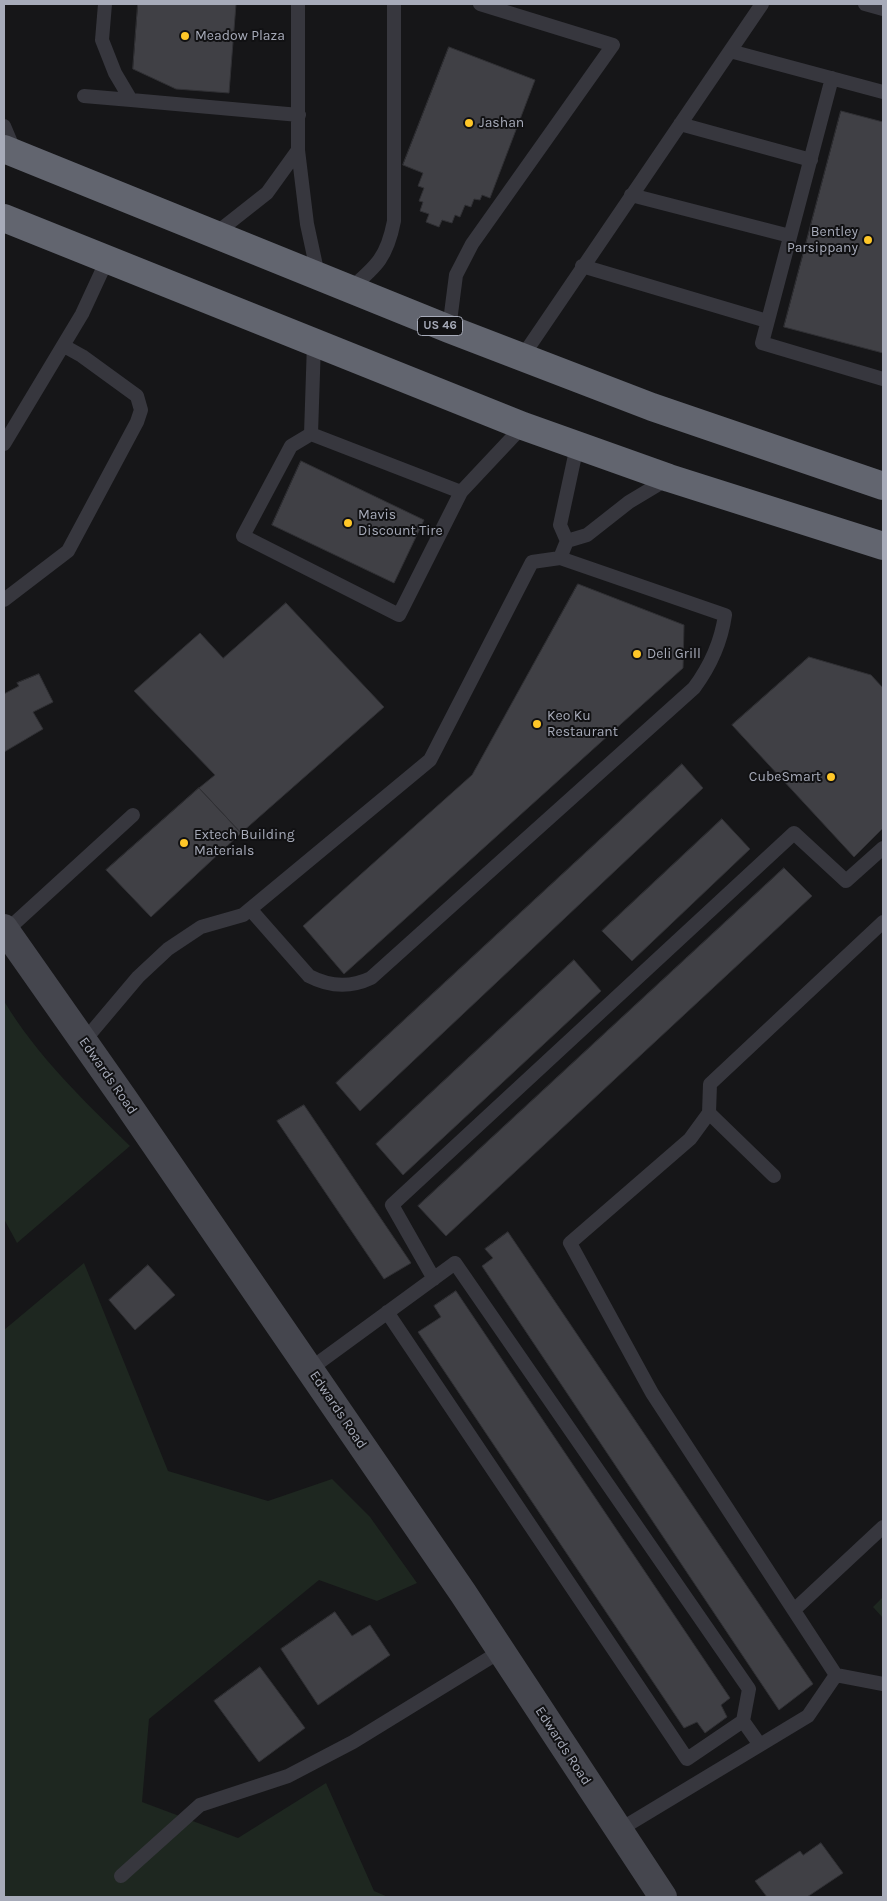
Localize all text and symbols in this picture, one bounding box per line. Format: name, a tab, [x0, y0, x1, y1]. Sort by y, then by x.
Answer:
place label: Meadow Plaza	[195, 28, 285, 44]
marker: Meadow Plaza	[179, 30, 191, 42]
place label: Jashan	[479, 115, 524, 131]
marker: Jashan	[463, 117, 475, 129]
place label: Bentley Parsippany	[787, 224, 858, 256]
marker: Bentley Parsippany	[862, 234, 874, 246]
road number: US 46	[418, 316, 462, 336]
place label: Mavis Discount Tire	[358, 507, 443, 540]
marker: Mavis Discount Tire	[342, 517, 354, 529]
place label: Deli Grill	[647, 646, 701, 662]
marker: Deli Grill	[631, 648, 643, 660]
place label: Keo Ku Restaurant	[547, 708, 618, 740]
marker: Keo Ku Restaurant	[531, 718, 543, 730]
place label: CubeSmart	[749, 769, 821, 785]
marker: CubeSmart	[825, 771, 837, 783]
place label: Extech Building Materials	[194, 827, 295, 860]
marker: Extech Building Materials	[178, 837, 190, 849]
street label: Edwards Road	[75, 1034, 141, 1118]
street label: Edwards Road	[306, 1368, 370, 1452]
street label: Edwards Road	[531, 1704, 595, 1788]

